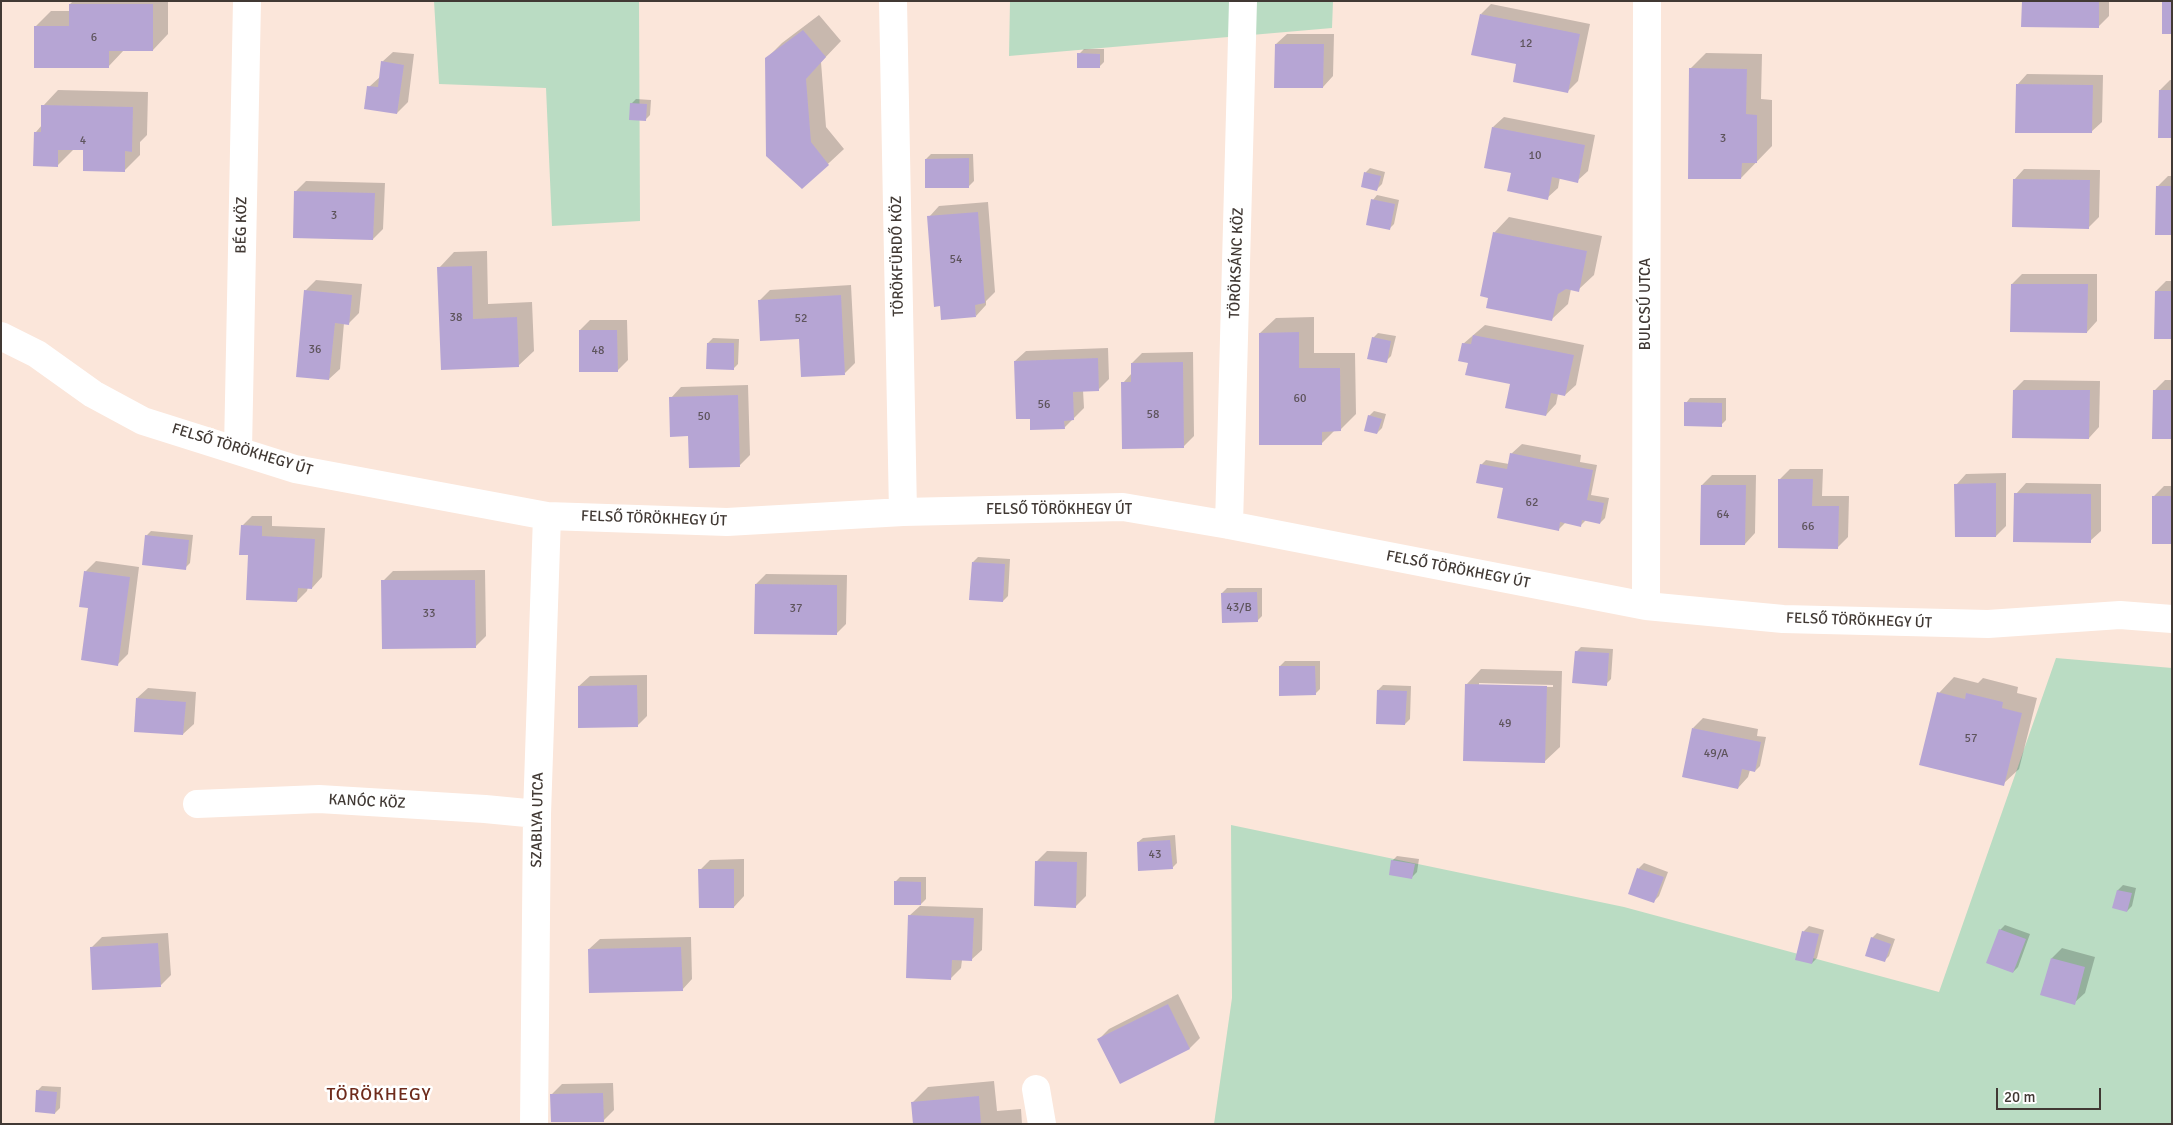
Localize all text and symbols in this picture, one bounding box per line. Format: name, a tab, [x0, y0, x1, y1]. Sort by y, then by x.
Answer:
house number: 6	[91, 31, 97, 45]
house number: 12	[1520, 37, 1532, 51]
house number: 3	[1720, 132, 1726, 146]
house number: 4	[80, 134, 86, 148]
house number: 10	[1529, 149, 1541, 163]
street label: TÖRÖKFÜRDŐ KÖZ	[888, 195, 908, 317]
street label: BÉG KÖZ	[233, 196, 251, 254]
street label: TÖRÖKSÁNC KÖZ	[1226, 207, 1248, 319]
house number: 3	[331, 209, 337, 223]
house number: 54	[950, 253, 962, 267]
street label: BULCSÚ UTCA	[1637, 258, 1655, 350]
house number: 38	[450, 311, 462, 325]
house number: 52	[795, 312, 807, 326]
house number: 36	[309, 343, 321, 357]
house number: 48	[592, 344, 604, 358]
house number: 60	[1294, 392, 1306, 406]
house number: 56	[1038, 398, 1050, 412]
house number: 58	[1147, 408, 1159, 422]
house number: 50	[698, 410, 710, 424]
street label: FELSŐ TÖRÖKHEGY ÚT	[169, 420, 315, 480]
house number: 62	[1526, 496, 1538, 510]
street label: FELSŐ TÖRÖKHEGY ÚT	[986, 501, 1132, 519]
street label: FELSŐ TÖRÖKHEGY ÚT	[581, 507, 727, 531]
house number: 64	[1717, 508, 1729, 522]
house number: 66	[1802, 520, 1814, 534]
street label: FELSŐ TÖRÖKHEGY ÚT	[1385, 547, 1531, 593]
house number: 43/B	[1226, 601, 1252, 615]
house number: 37	[790, 602, 802, 616]
house number: 33	[423, 607, 435, 621]
street label: FELSŐ TÖRÖKHEGY ÚT	[1786, 609, 1932, 633]
house number: 49	[1499, 717, 1511, 731]
house number: 57	[1965, 732, 1977, 746]
house number: 49/A	[1704, 747, 1728, 761]
street label: SZABLYA UTCA	[528, 772, 548, 868]
street label: KANÓC KÖZ	[328, 791, 406, 813]
house number: 43	[1149, 848, 1161, 862]
scale bar	[1998, 1078, 2103, 1110]
district label: TÖRÖKHEGY	[325, 1084, 433, 1106]
text: 20 m	[2004, 1088, 2035, 1106]

